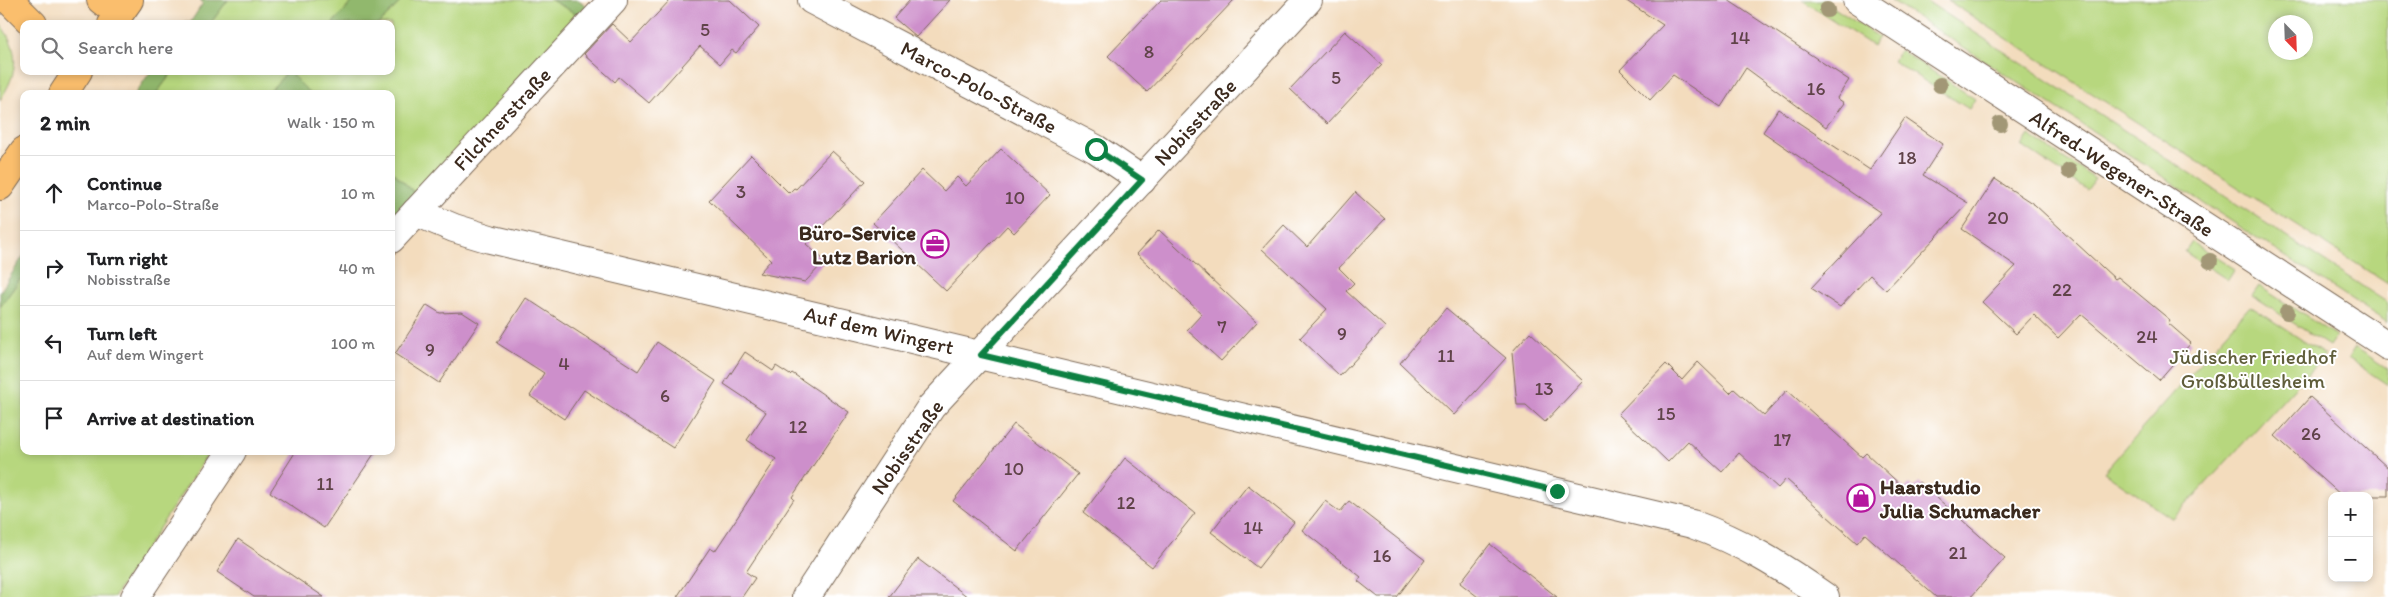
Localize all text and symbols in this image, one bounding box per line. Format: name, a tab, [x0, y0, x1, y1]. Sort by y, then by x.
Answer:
north arrow	[2268, 15, 2313, 60]
house number: 5	[700, 18, 710, 41]
search box	[20, 20, 395, 75]
house number: 14	[1730, 26, 1750, 49]
icon: search	[38, 34, 66, 62]
street label: Marco-Polo-Straße	[897, 35, 1061, 139]
text: Search here	[78, 36, 173, 59]
house number: 8	[1144, 40, 1154, 63]
street label: Filchnerstraße	[448, 62, 556, 176]
house number: 5	[1331, 66, 1341, 89]
street label: Nobisstraße	[1148, 73, 1242, 171]
house number: 16	[1807, 77, 1825, 100]
street label: Alfred-Wegener-Straße	[2025, 104, 2219, 242]
text: 2 min	[40, 110, 90, 135]
text: Walk · 150 m	[287, 113, 375, 132]
route start	[1085, 138, 1108, 161]
house number: 18	[1897, 146, 1917, 169]
text: Continue	[87, 172, 162, 195]
icon: ahead	[40, 179, 68, 207]
house number: 3	[736, 180, 746, 203]
text: 10 m	[341, 184, 375, 203]
house number: 10	[1005, 186, 1025, 209]
text: Marco-Polo-Straße	[87, 195, 219, 214]
house number: 20	[1987, 206, 2009, 229]
place label: Büro-Service Lutz Barion	[799, 220, 916, 269]
office icon: Büro-Service Lutz Barion	[920, 229, 950, 259]
text: Turn right	[87, 247, 168, 270]
icon: right	[40, 254, 68, 282]
text: 40 m	[338, 259, 375, 278]
text: Nobisstraße	[87, 270, 171, 289]
house number: 22	[2052, 278, 2072, 301]
street label: Auf dem Wingert	[802, 301, 957, 359]
house number: 7	[1217, 315, 1227, 338]
text: Turn left	[87, 322, 157, 345]
house number: 9	[1337, 322, 1347, 345]
house number: 24	[2136, 325, 2158, 348]
icon: left	[40, 329, 68, 357]
text: 100 m	[331, 334, 375, 353]
house number: 9	[425, 338, 435, 361]
house number: 11	[1437, 344, 1455, 367]
park label: Jüdischer Friedhof Großbüllesheim	[2169, 344, 2337, 393]
text: Auf dem Wingert	[87, 345, 204, 364]
house number: 4	[558, 352, 570, 375]
house number: 13	[1534, 377, 1554, 400]
house number: 6	[660, 384, 670, 407]
street label: Nobisstraße	[865, 395, 949, 499]
house number: 15	[1657, 402, 1675, 425]
icon: arrive	[40, 404, 68, 432]
text: Arrive at destination	[87, 407, 254, 430]
house number: 12	[789, 415, 807, 438]
house number: 26	[2301, 422, 2321, 445]
house number: 17	[1773, 428, 1791, 451]
house number: 10	[1004, 457, 1024, 480]
house number: 11	[316, 472, 334, 495]
place label: Haarstudio Julia Schumacher	[1879, 474, 2041, 523]
route end	[1546, 480, 1569, 503]
shop icon: Haarstudio Julia Schumacher	[1846, 483, 1876, 513]
house number: 12	[1117, 491, 1135, 514]
map controls	[2328, 492, 2373, 582]
button: +	[2328, 492, 2373, 537]
house number: 14	[1243, 516, 1263, 539]
button: −	[2328, 537, 2373, 582]
house number: 21	[1949, 541, 1968, 564]
house number: 16	[1373, 544, 1391, 567]

